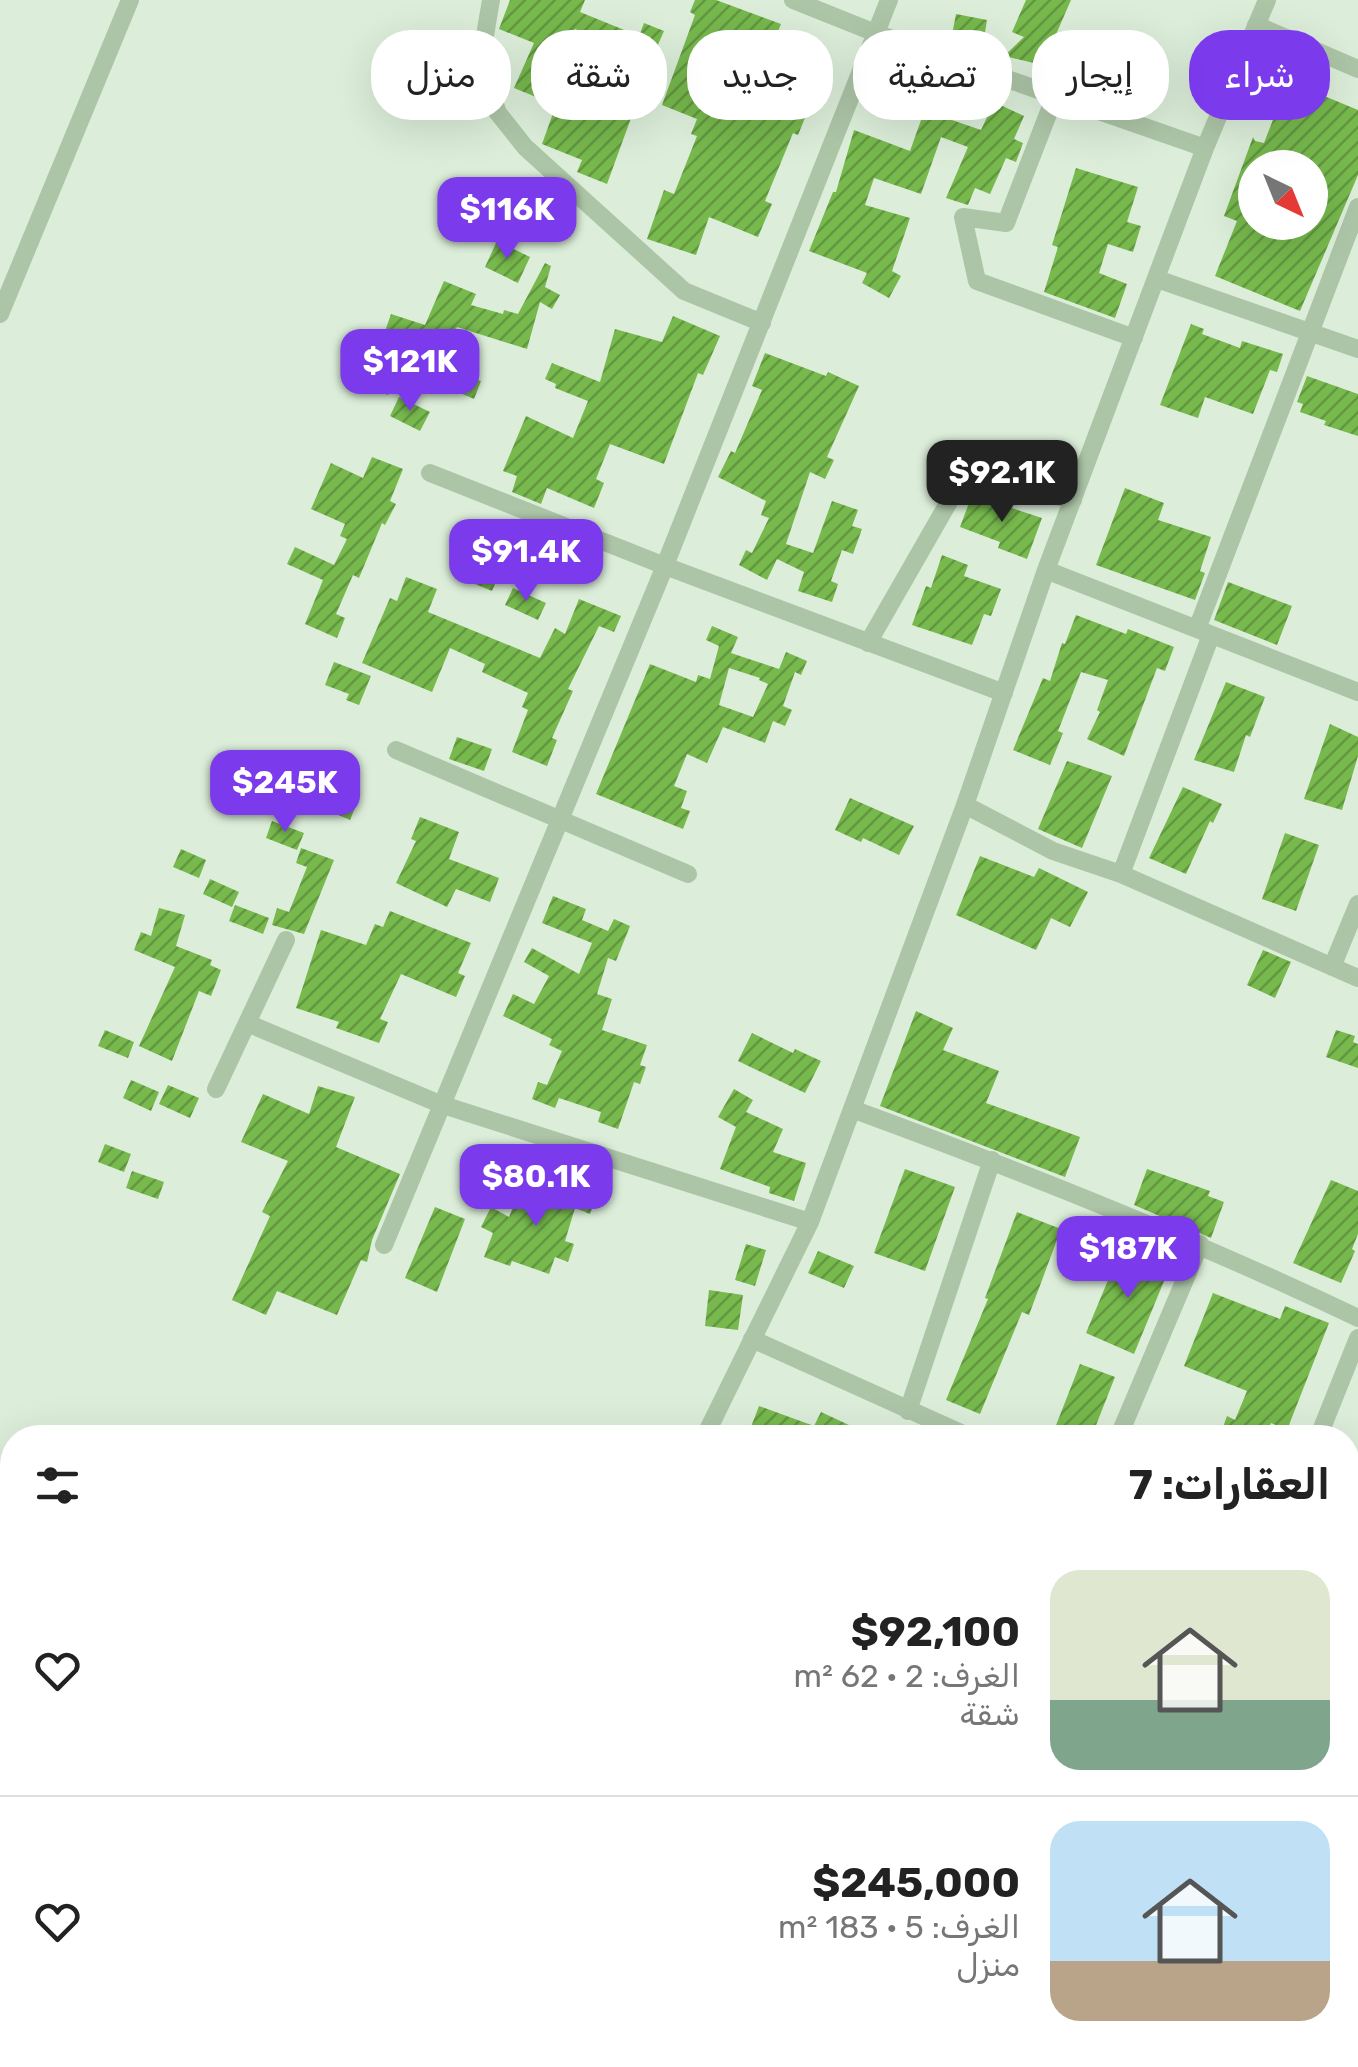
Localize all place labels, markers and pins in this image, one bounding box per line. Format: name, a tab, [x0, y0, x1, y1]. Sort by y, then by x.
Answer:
pin: $116K	[437, 177, 577, 262]
pin: $121K	[340, 329, 480, 414]
pin: $92.1K	[921, 440, 1083, 525]
pin: $91.4K	[445, 519, 607, 604]
pin: $245K	[215, 750, 355, 835]
pin: $80.1K	[455, 1144, 617, 1229]
pin: $187K	[1058, 1216, 1198, 1301]

